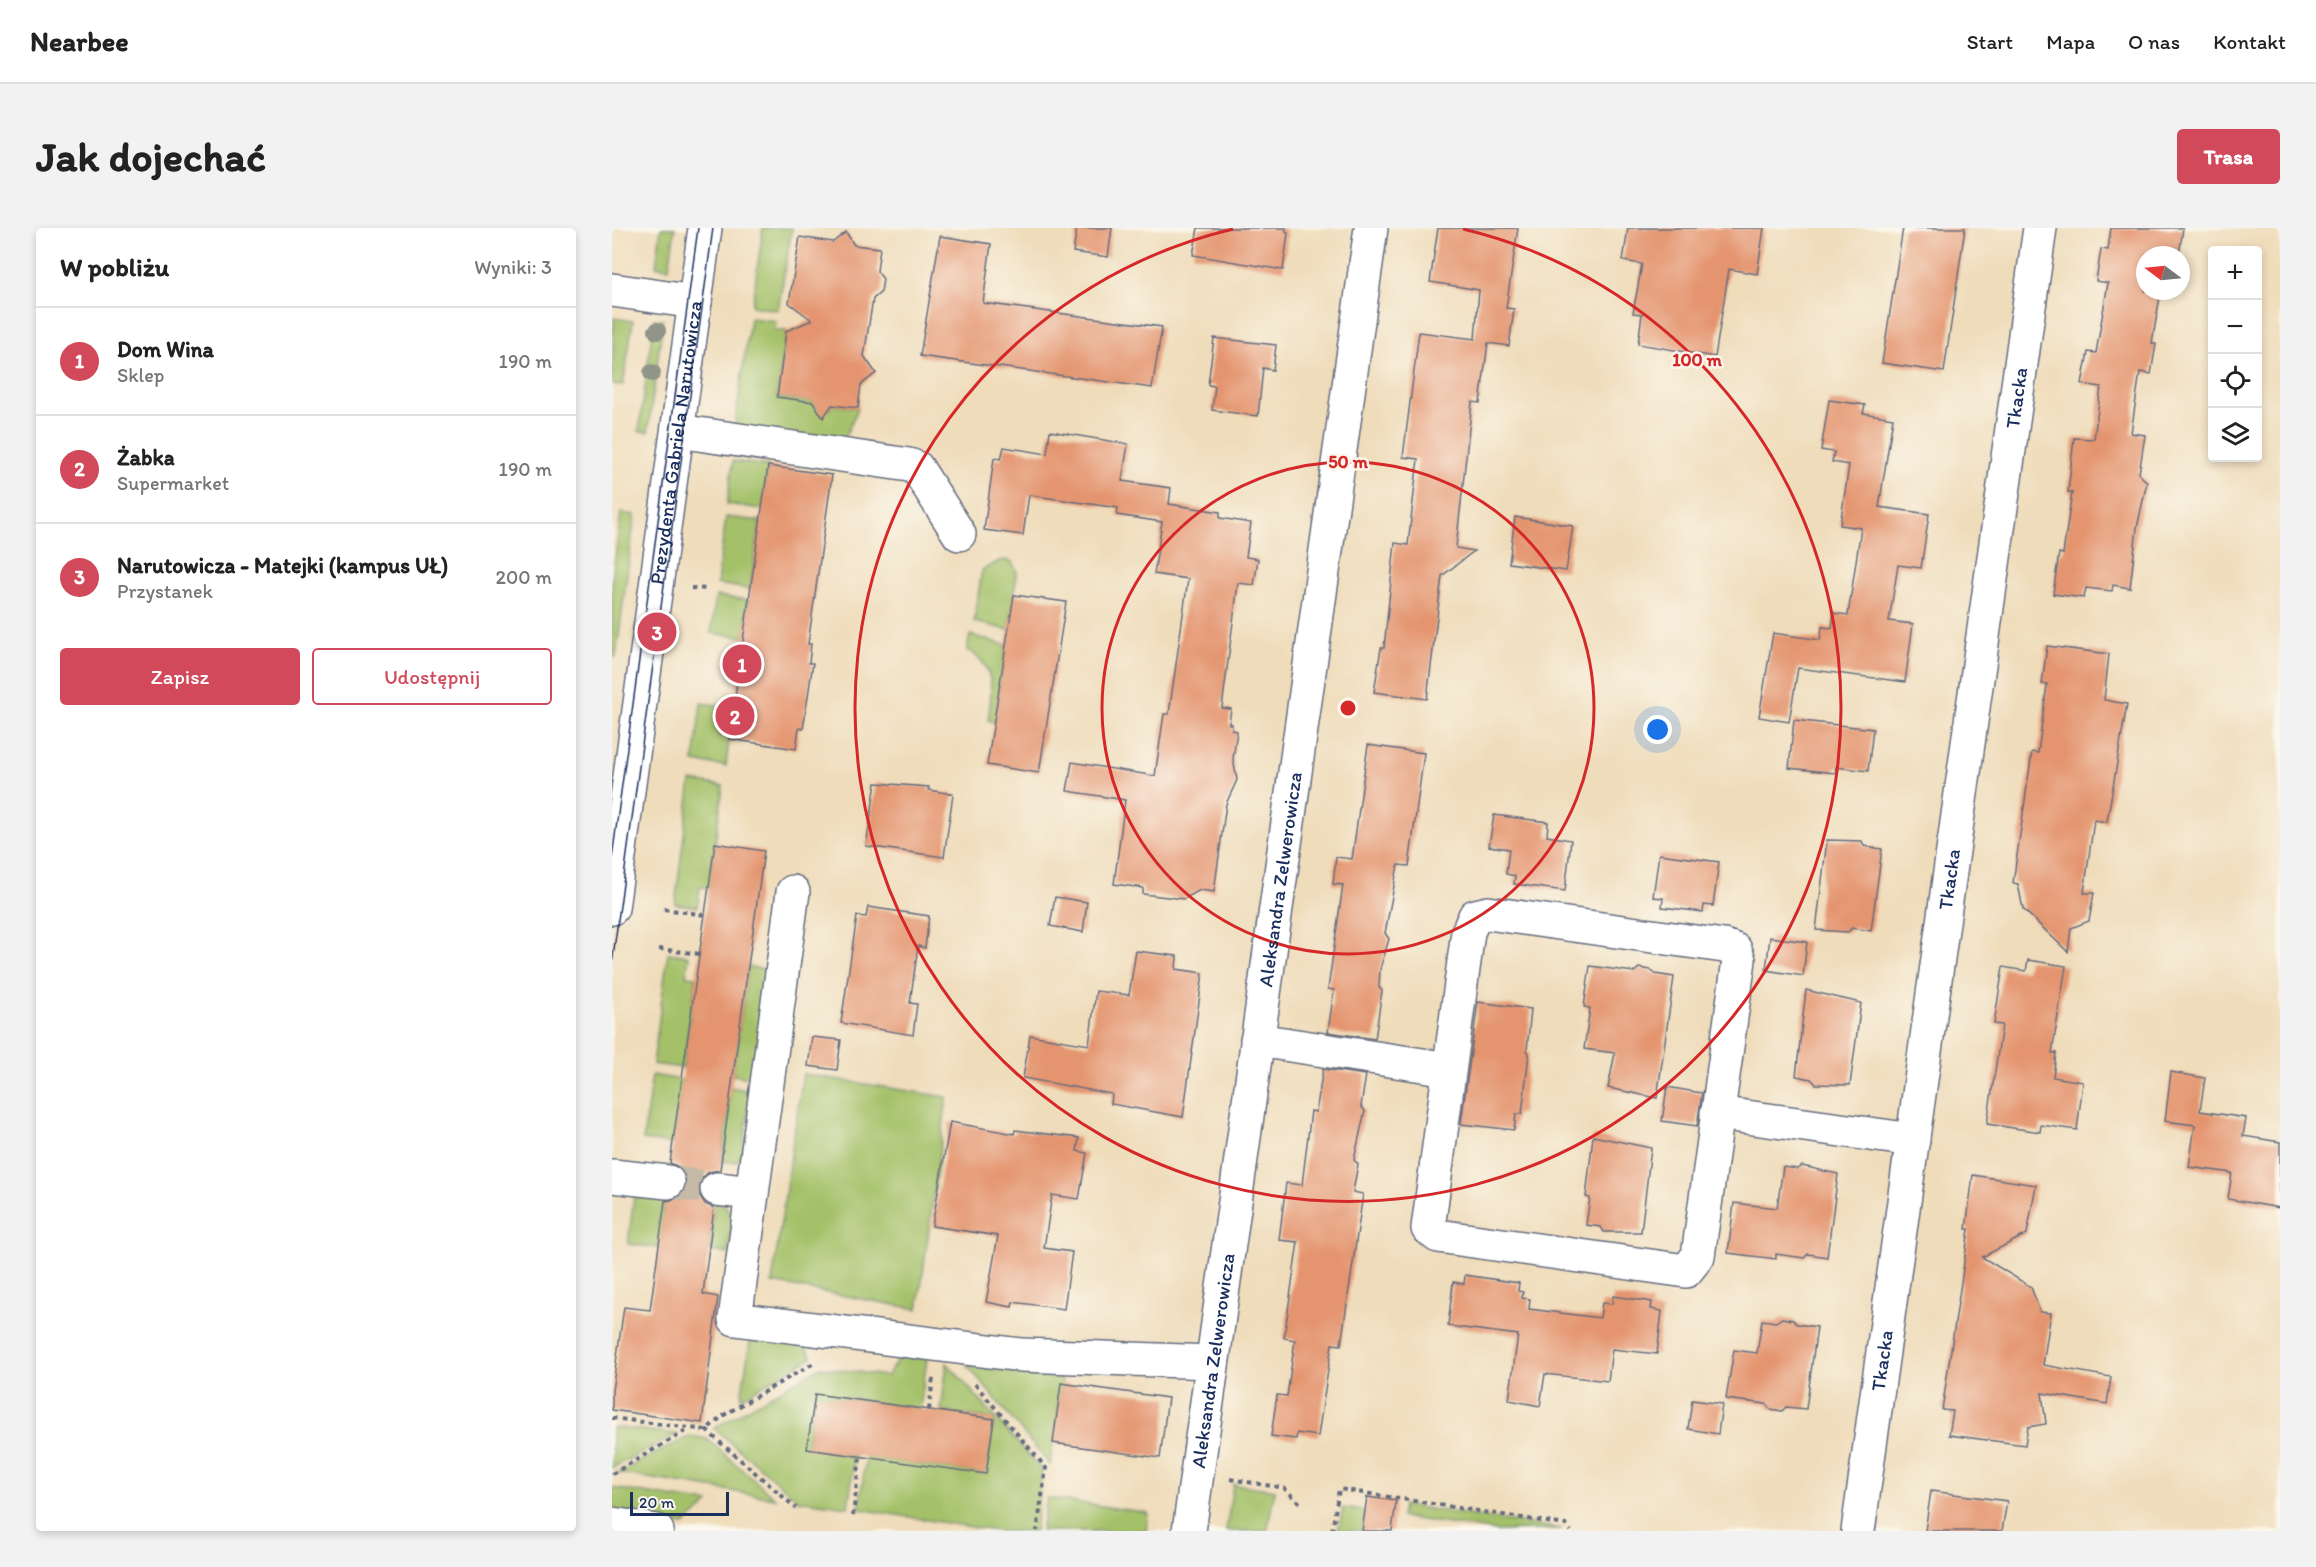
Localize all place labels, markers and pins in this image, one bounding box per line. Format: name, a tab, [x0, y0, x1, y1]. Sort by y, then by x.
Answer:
pin: 3	[638, 610, 676, 654]
pin: 1	[722, 642, 762, 686]
pin: 2	[716, 694, 754, 738]
centre of rings	[1338, 698, 1358, 718]

